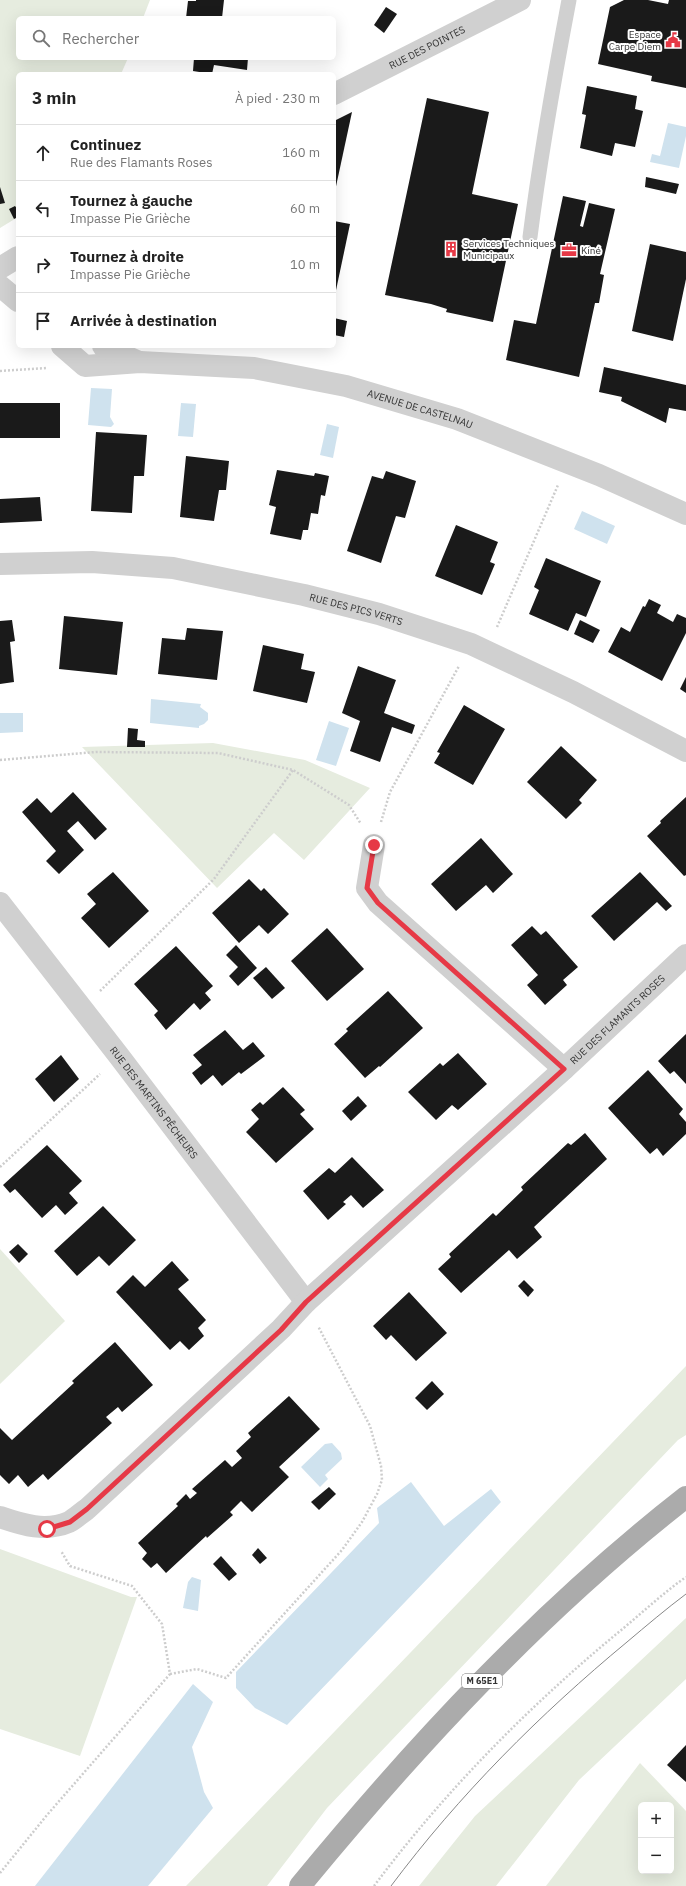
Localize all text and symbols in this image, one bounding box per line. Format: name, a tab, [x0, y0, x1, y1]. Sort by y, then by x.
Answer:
search box	[16, 16, 336, 60]
street label: RUE DES POINTES	[387, 23, 467, 72]
icon: search	[30, 27, 52, 49]
place label: Espace Carpe Diem	[609, 28, 661, 53]
text: Rechercher	[62, 29, 139, 48]
public building icon: Espace Carpe Diem	[664, 31, 682, 49]
text: 3 min	[32, 87, 76, 109]
text: À pied · 230 m	[235, 90, 320, 107]
text: Continuez	[70, 135, 141, 154]
icon: ahead	[32, 142, 54, 164]
text: 160 m	[282, 144, 320, 161]
text: Rue des Flamants Roses	[70, 154, 213, 171]
text: Tournez à gauche	[70, 191, 193, 210]
icon: left	[32, 198, 54, 220]
text: 60 m	[290, 200, 320, 217]
text: Impasse Pie Grièche	[70, 210, 190, 227]
place label: Services Techniques Municipaux	[463, 237, 555, 262]
building icon: Services Techniques Municipaux	[442, 240, 460, 258]
office icon: Kiné	[560, 241, 578, 259]
place label: Kiné	[581, 244, 602, 257]
text: Tournez à droite	[70, 247, 184, 266]
icon: right	[32, 254, 54, 276]
text: 10 m	[290, 256, 320, 273]
text: Impasse Pie Grièche	[70, 266, 190, 283]
icon: arrive	[32, 310, 54, 332]
text: Arrivée à destination	[70, 311, 217, 330]
street label: AVENUE DE CASTELNAU	[366, 387, 475, 432]
street label: RUE DES PICS VERTS	[308, 591, 404, 628]
route end	[365, 836, 383, 854]
street label: RUE DES FLAMANTS ROSES	[567, 972, 668, 1067]
street label: RUE DES MARTINS PÊCHEURS	[107, 1044, 201, 1162]
route start	[38, 1520, 56, 1538]
road number: M 65E1	[462, 1674, 502, 1688]
map controls	[638, 1802, 674, 1874]
button: +	[638, 1802, 674, 1838]
button: −	[638, 1838, 674, 1874]

